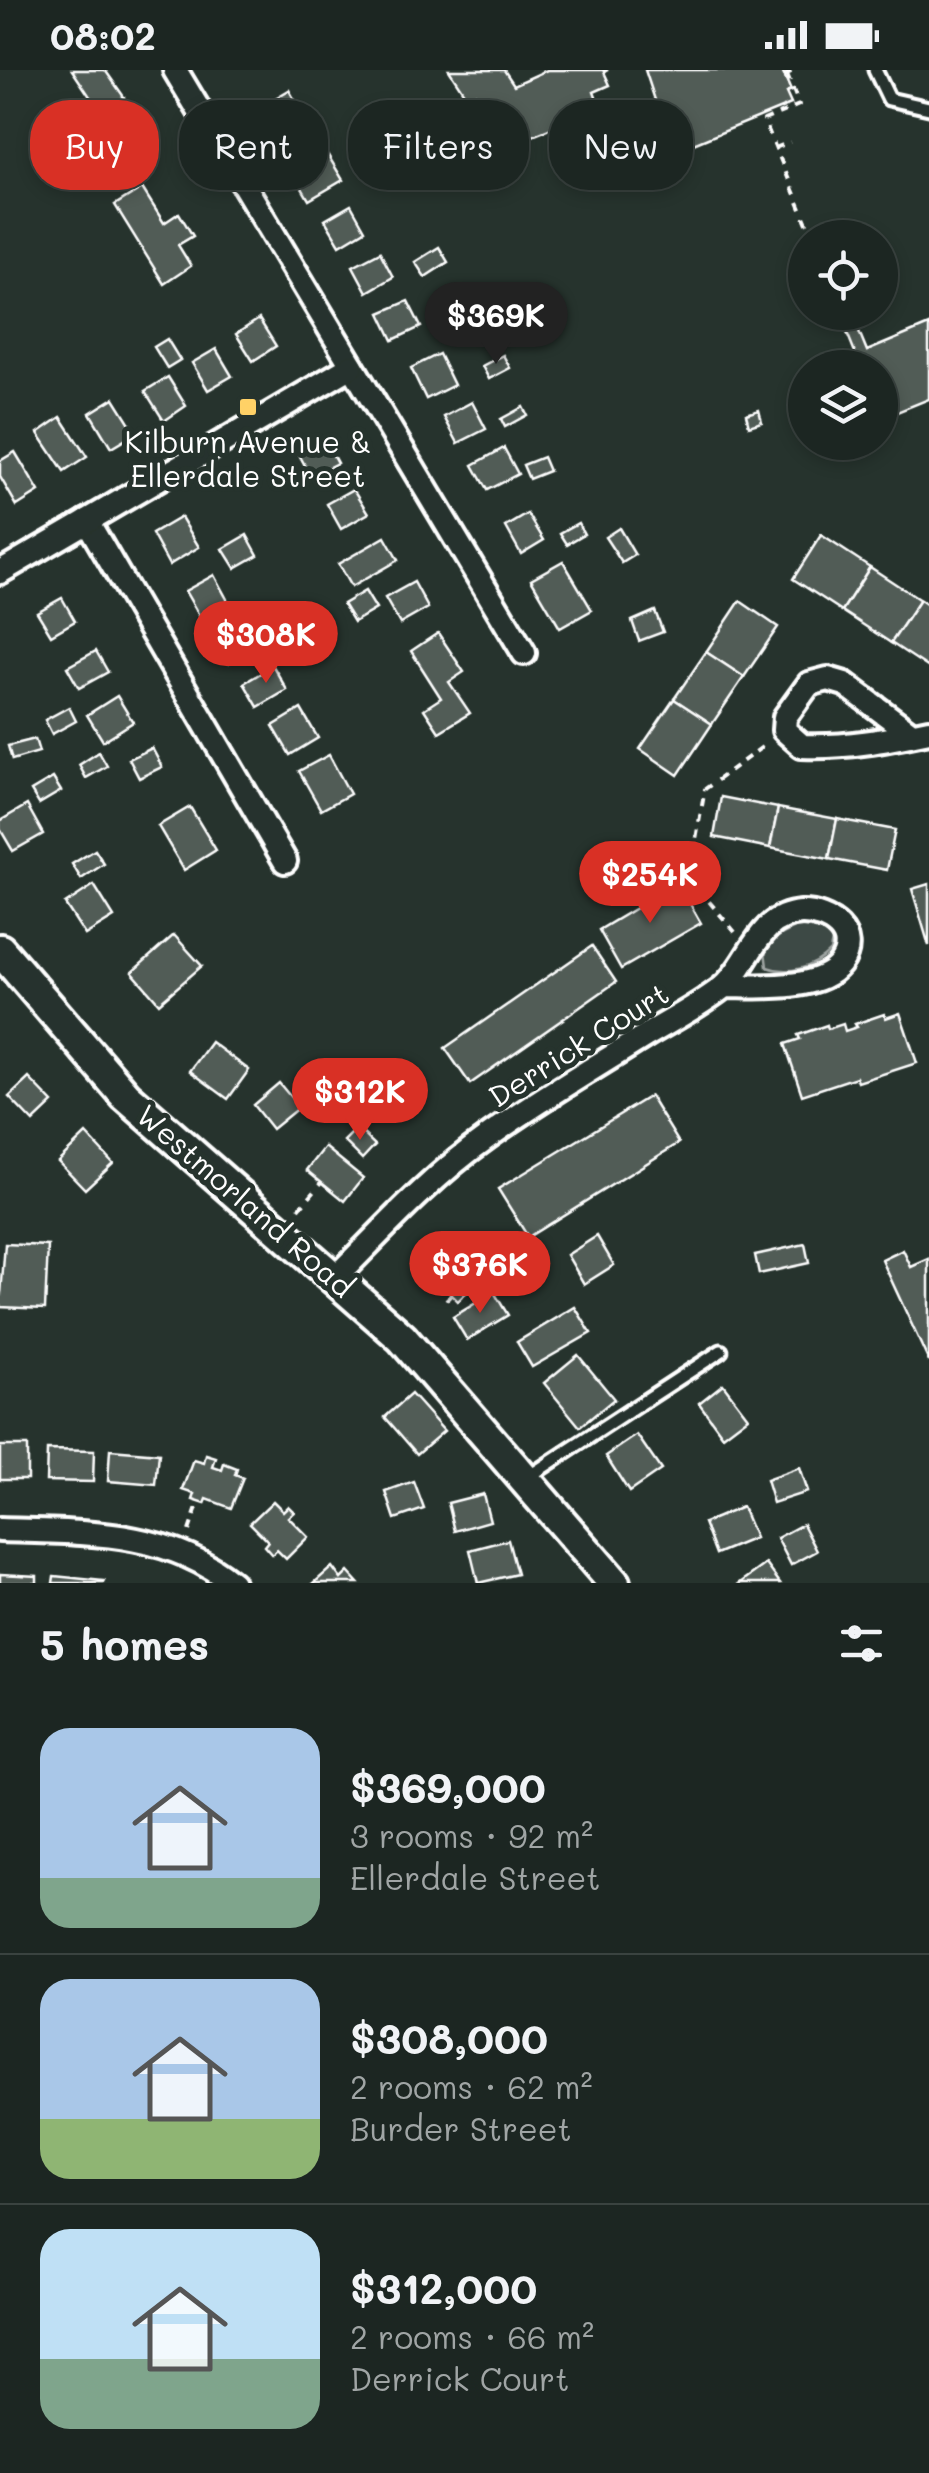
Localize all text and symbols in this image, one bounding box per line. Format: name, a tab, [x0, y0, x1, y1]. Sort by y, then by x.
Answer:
text: 08:02	[50, 10, 156, 60]
chip: Buy	[30, 100, 159, 190]
chip: Rent	[179, 100, 328, 190]
chip: Filters	[348, 100, 529, 190]
chip: New	[549, 100, 693, 190]
map controls	[788, 220, 898, 460]
button: locate	[788, 220, 898, 330]
pin: $369K	[426, 282, 566, 367]
text: $369K	[447, 293, 545, 335]
button: layers	[788, 350, 898, 460]
marker: Kilburn Avenue & Ellerdale Street	[237, 396, 259, 418]
place label: Kilburn Avenue & Ellerdale Street	[125, 421, 371, 495]
pin: $308K	[196, 601, 336, 686]
text: $308K	[216, 612, 316, 654]
pin: $254K	[580, 841, 720, 926]
text: $254K	[601, 852, 699, 894]
street label: Derrick Court	[480, 973, 676, 1115]
pin: $312K	[290, 1058, 430, 1143]
text: $312K	[314, 1069, 406, 1111]
street label: Westmorland Road	[129, 1094, 363, 1306]
pin: $376K	[410, 1231, 550, 1316]
text: $376K	[431, 1242, 529, 1284]
text: 5 homes	[40, 1616, 209, 1671]
icon: filters	[834, 1616, 889, 1671]
text: $369,000	[350, 1759, 546, 1814]
icon: home	[120, 1768, 240, 1888]
text: 3 rooms · 92 m²	[350, 1814, 593, 1856]
text: Ellerdale Street	[350, 1856, 600, 1898]
text: $308,000	[350, 2010, 548, 2065]
icon: home	[120, 2019, 240, 2139]
text: 2 rooms · 62 m²	[350, 2065, 593, 2107]
text: Burder Street	[350, 2107, 572, 2149]
text: $312,000	[350, 2260, 537, 2315]
icon: home	[120, 2269, 240, 2389]
text: 2 rooms · 66 m²	[350, 2315, 594, 2357]
text: Derrick Court	[350, 2357, 569, 2399]

